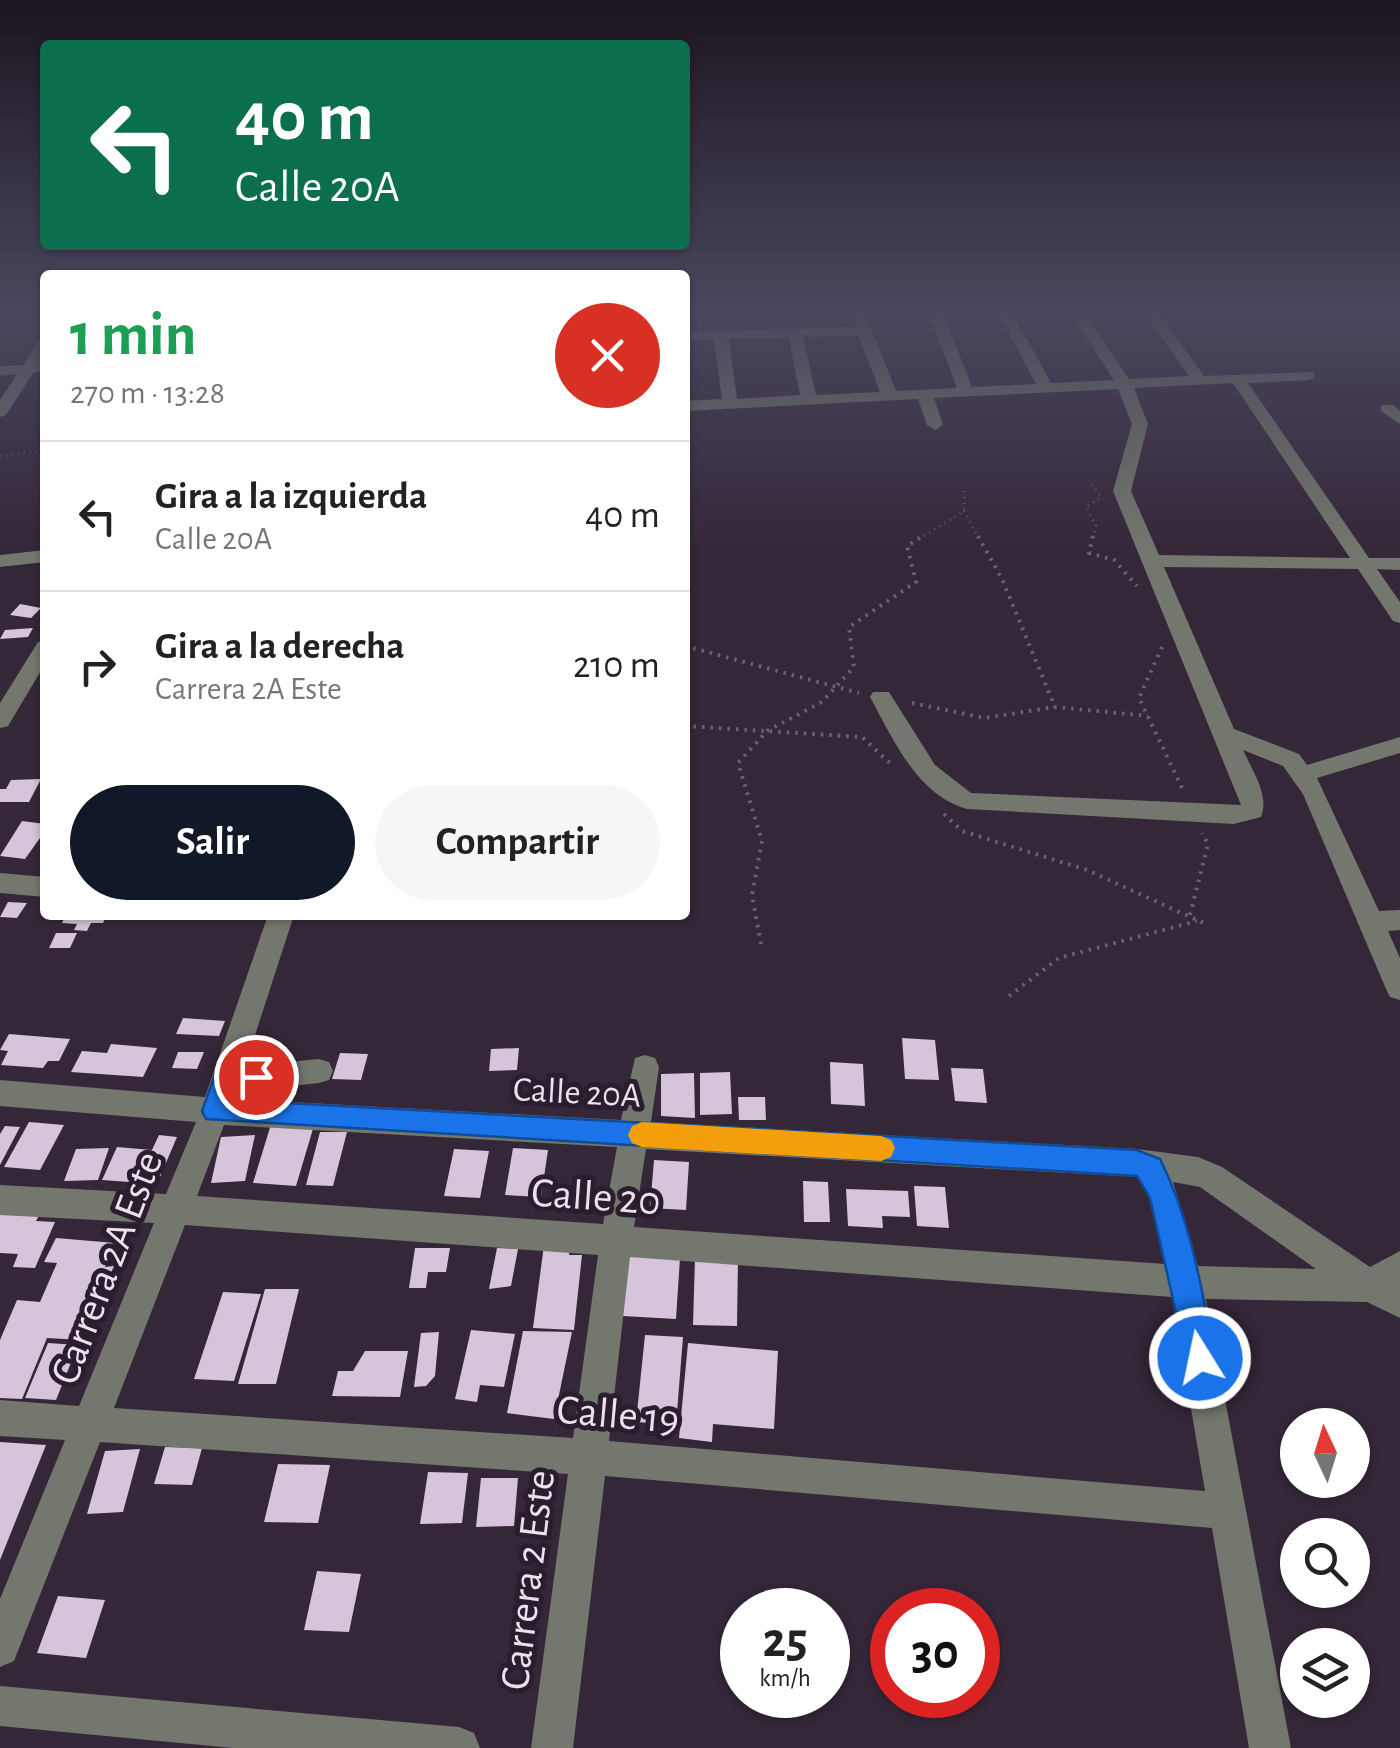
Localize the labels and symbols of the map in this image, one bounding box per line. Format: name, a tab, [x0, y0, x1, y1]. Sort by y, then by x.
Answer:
pin	[214, 1035, 299, 1120]
street label: Calle 20A	[512, 1072, 642, 1114]
street label: Carrera 2A Este	[43, 1146, 171, 1390]
street label: Calle 20	[530, 1172, 662, 1222]
position arrow	[1148, 1306, 1252, 1410]
street label: Calle 19	[555, 1389, 681, 1441]
north arrow	[1280, 1408, 1370, 1498]
street label: Carrera 2 Este	[494, 1468, 562, 1692]
speed limit sign: 30	[870, 1588, 1000, 1718]

